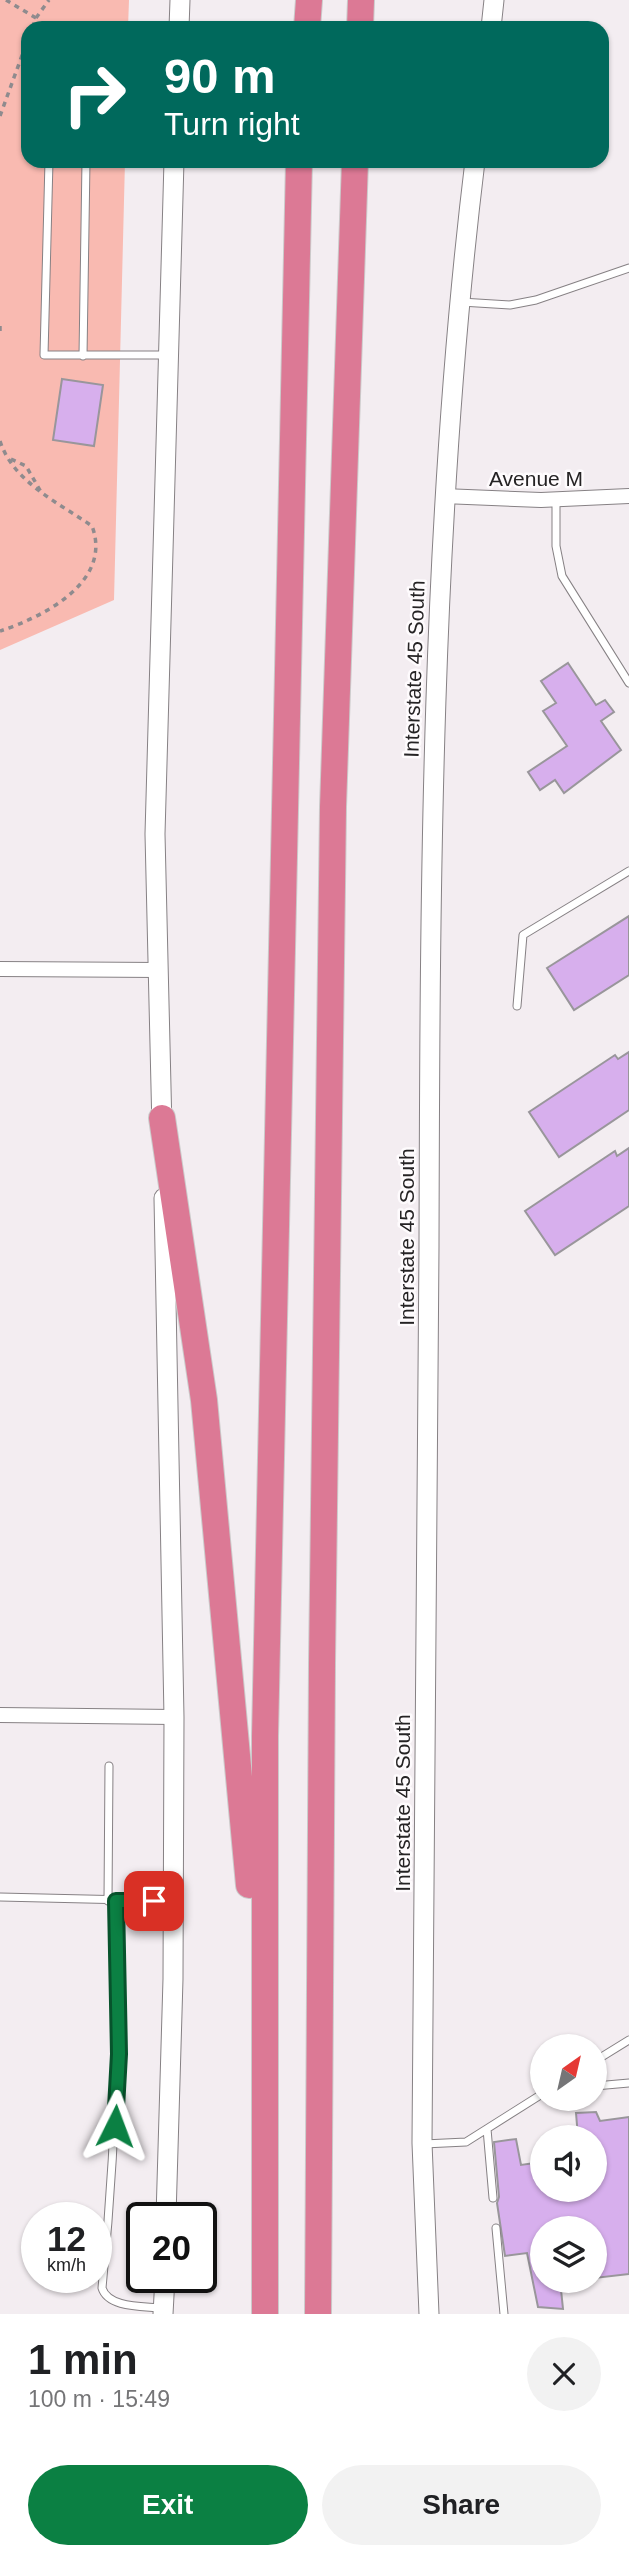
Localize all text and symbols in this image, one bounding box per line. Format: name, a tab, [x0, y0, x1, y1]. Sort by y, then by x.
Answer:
icon: right	[49, 49, 140, 140]
text: 90 m	[164, 49, 276, 103]
text: Turn right	[164, 106, 300, 142]
street label: Avenue M	[489, 467, 583, 490]
street label: Interstate 45 South	[399, 580, 429, 758]
street label: Interstate 45 South	[395, 1148, 418, 1326]
street label: Interstate 45 South	[391, 1714, 414, 1892]
pin	[124, 1871, 184, 1931]
icon: arrive	[135, 1882, 173, 1920]
north arrow	[530, 2034, 607, 2110]
map controls	[530, 2034, 607, 2293]
position arrow	[78, 2089, 152, 2163]
button: sound	[530, 2125, 607, 2202]
speed limit sign: 20	[126, 2202, 217, 2293]
button: layers	[530, 2216, 607, 2293]
text: 12	[47, 2219, 86, 2258]
text: km/h	[47, 2255, 86, 2275]
text: 1 min	[28, 2336, 138, 2383]
button: close	[527, 2337, 601, 2411]
text: 100 m · 15:49	[28, 2386, 170, 2412]
button: Exit	[28, 2465, 308, 2545]
button: Share	[322, 2465, 601, 2545]

